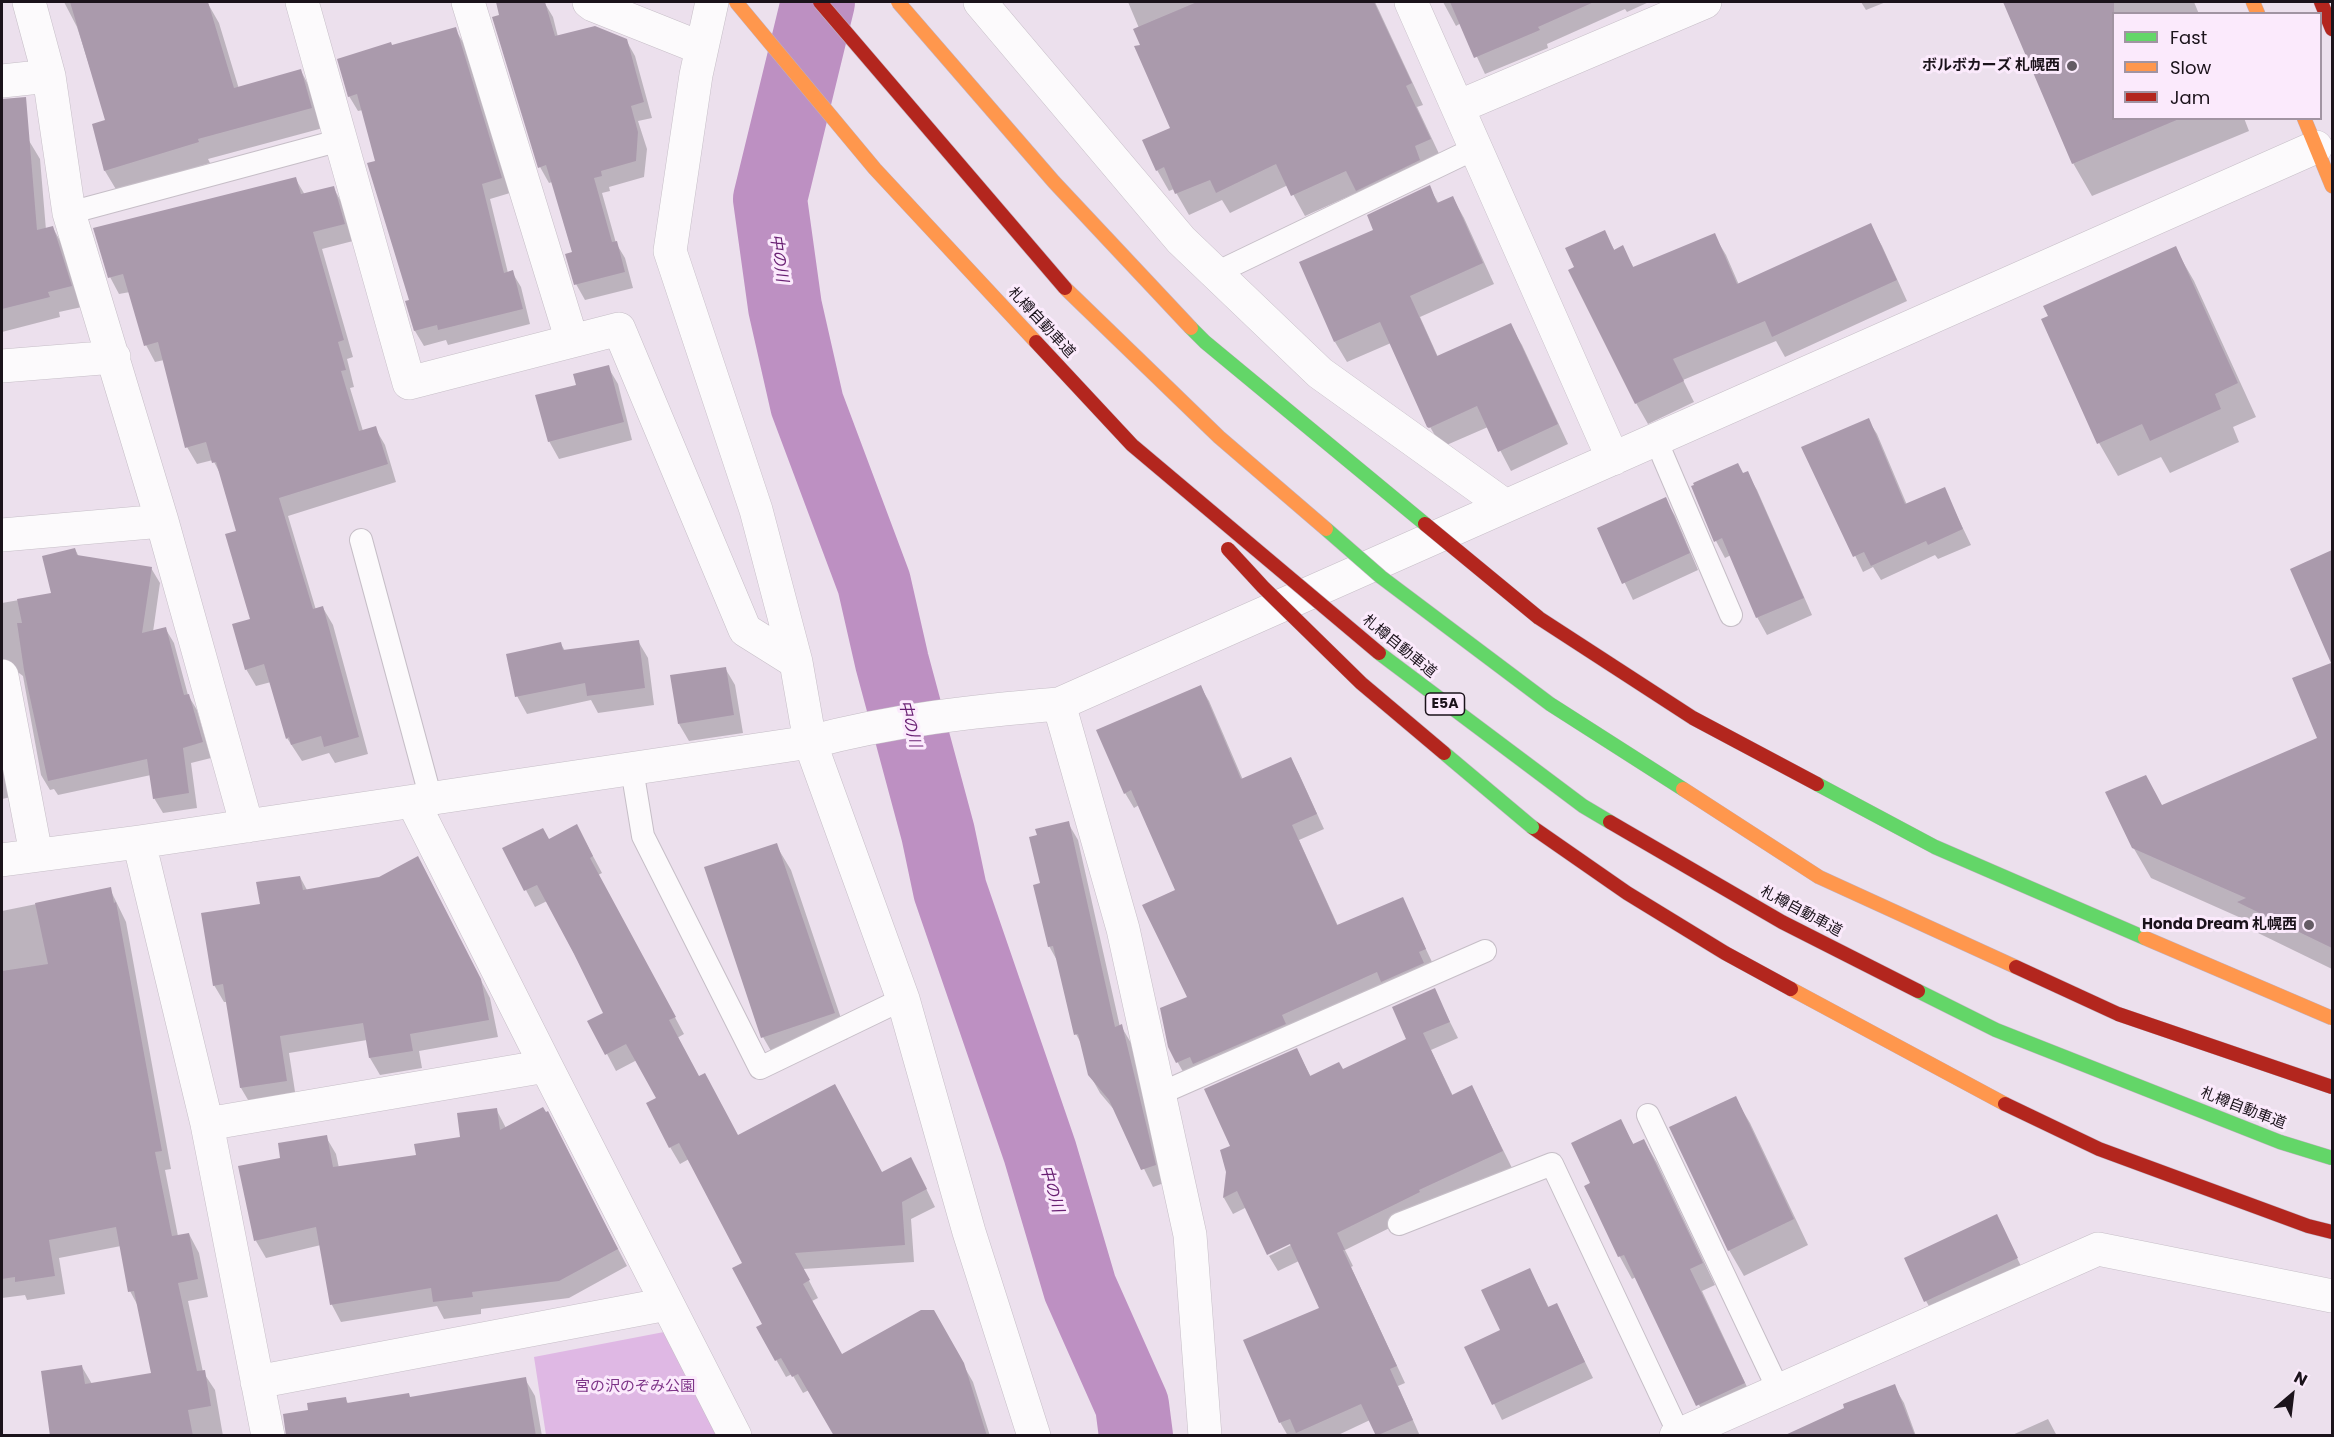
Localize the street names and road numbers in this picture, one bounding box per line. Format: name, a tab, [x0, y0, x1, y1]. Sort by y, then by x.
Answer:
street label: 札樽自動車道	[1004, 284, 1078, 362]
street label: 札樽自動車道	[1358, 612, 1440, 682]
road number: E5A	[1426, 693, 1464, 715]
street label: 札樽自動車道	[1757, 883, 1845, 941]
street label: 札樽自動車道	[2198, 1084, 2288, 1134]

